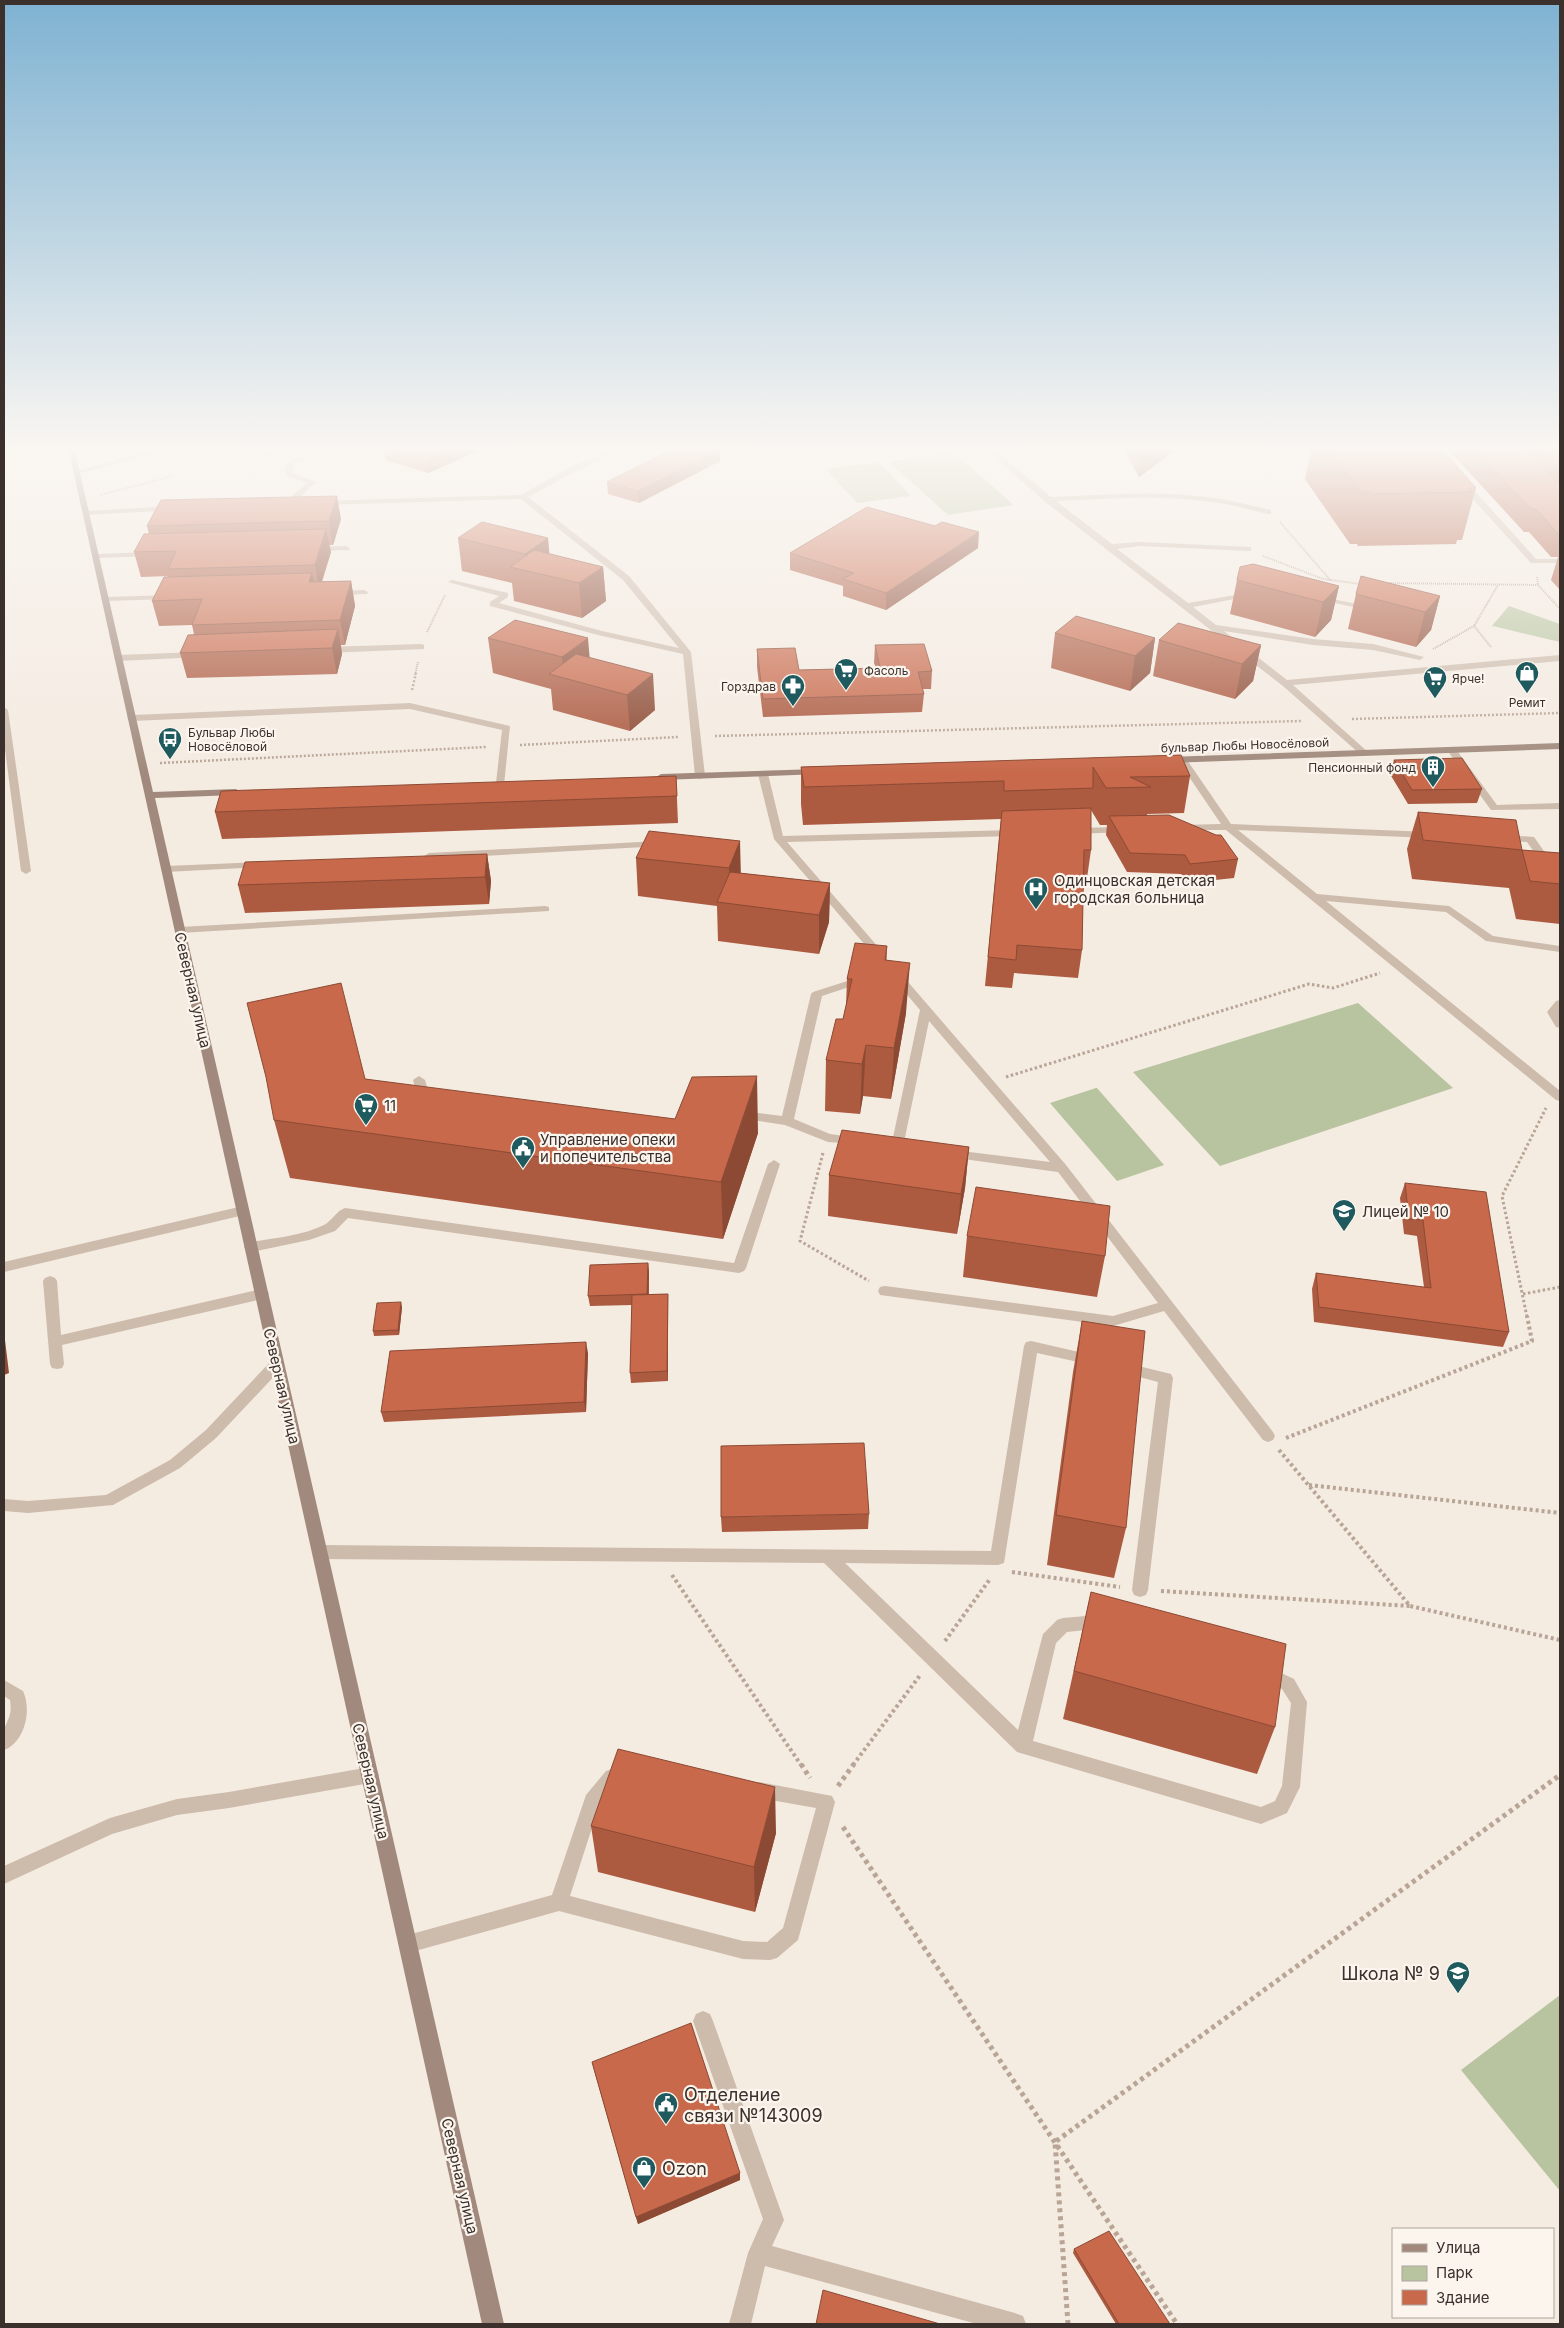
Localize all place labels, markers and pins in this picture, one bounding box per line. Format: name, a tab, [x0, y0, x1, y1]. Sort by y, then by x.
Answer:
supermarket icon: Фасоль	[833, 657, 859, 691]
shop icon: Ремит	[1514, 660, 1540, 694]
place label: Фасоль	[864, 663, 909, 678]
supermarket icon: Ярче!	[1422, 665, 1448, 699]
place label: Ярче!	[1452, 671, 1485, 686]
pharmacy icon: Горздрав	[780, 673, 806, 707]
place label: Горздрав	[721, 679, 776, 694]
place label: Ремит	[1509, 695, 1546, 710]
place label: Бульвар Любы Новосёловой	[188, 725, 275, 754]
bus stop icon: Бульвар Любы Новосёловой	[157, 726, 183, 760]
building icon: Пенсионный фонд	[1420, 754, 1446, 788]
place label: Пенсионный фонд	[1308, 760, 1416, 775]
place label: Одинцовская детская городская больница	[1054, 871, 1215, 907]
hospital icon: Одинцовская детская городская больница	[1023, 876, 1049, 910]
supermarket icon: 11	[353, 1092, 379, 1126]
place label: 11	[384, 1096, 396, 1115]
place label: Управление опеки и попечительства	[540, 1130, 676, 1166]
public building icon: Управление опеки и попечительства	[510, 1135, 536, 1169]
school or university icon: Лицей № 10	[1331, 1198, 1357, 1232]
place label: Лицей № 10	[1362, 1202, 1449, 1221]
school or university icon: Школа № 9	[1445, 1960, 1471, 1994]
place label: Школа № 9	[1341, 1963, 1440, 1984]
place label: Отделение связи №143009	[684, 2084, 823, 2126]
public building icon: Отделение связи №143009	[653, 2091, 679, 2125]
shop icon: Ozon	[631, 2155, 657, 2189]
place label: Ozon	[662, 2158, 707, 2179]

